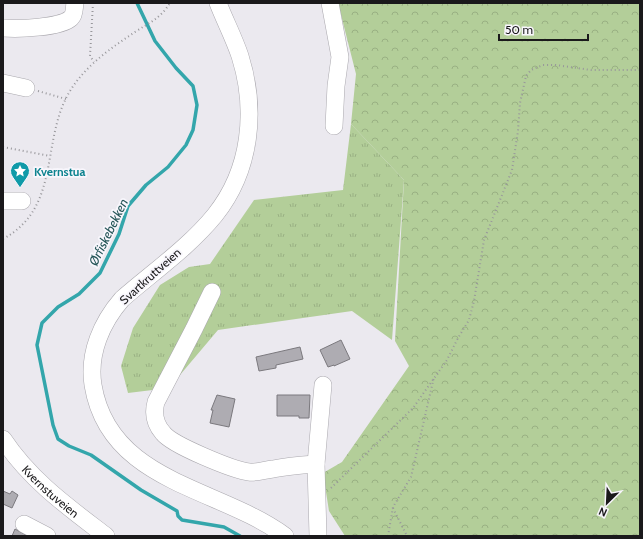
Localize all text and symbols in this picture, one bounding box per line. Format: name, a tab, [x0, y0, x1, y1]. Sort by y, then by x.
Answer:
scale bar	[499, 16, 588, 42]
text: 50 m	[505, 22, 533, 37]
place icon: Kvernstua	[9, 160, 31, 188]
place label: Kvernstua	[34, 164, 85, 179]
water label: Ørfiskebekken	[85, 196, 131, 268]
street label: Svartkruttveien	[116, 244, 184, 307]
street label: Kvernstuveien	[19, 462, 83, 520]
north arrow	[587, 483, 627, 523]
text: N	[597, 504, 609, 520]

